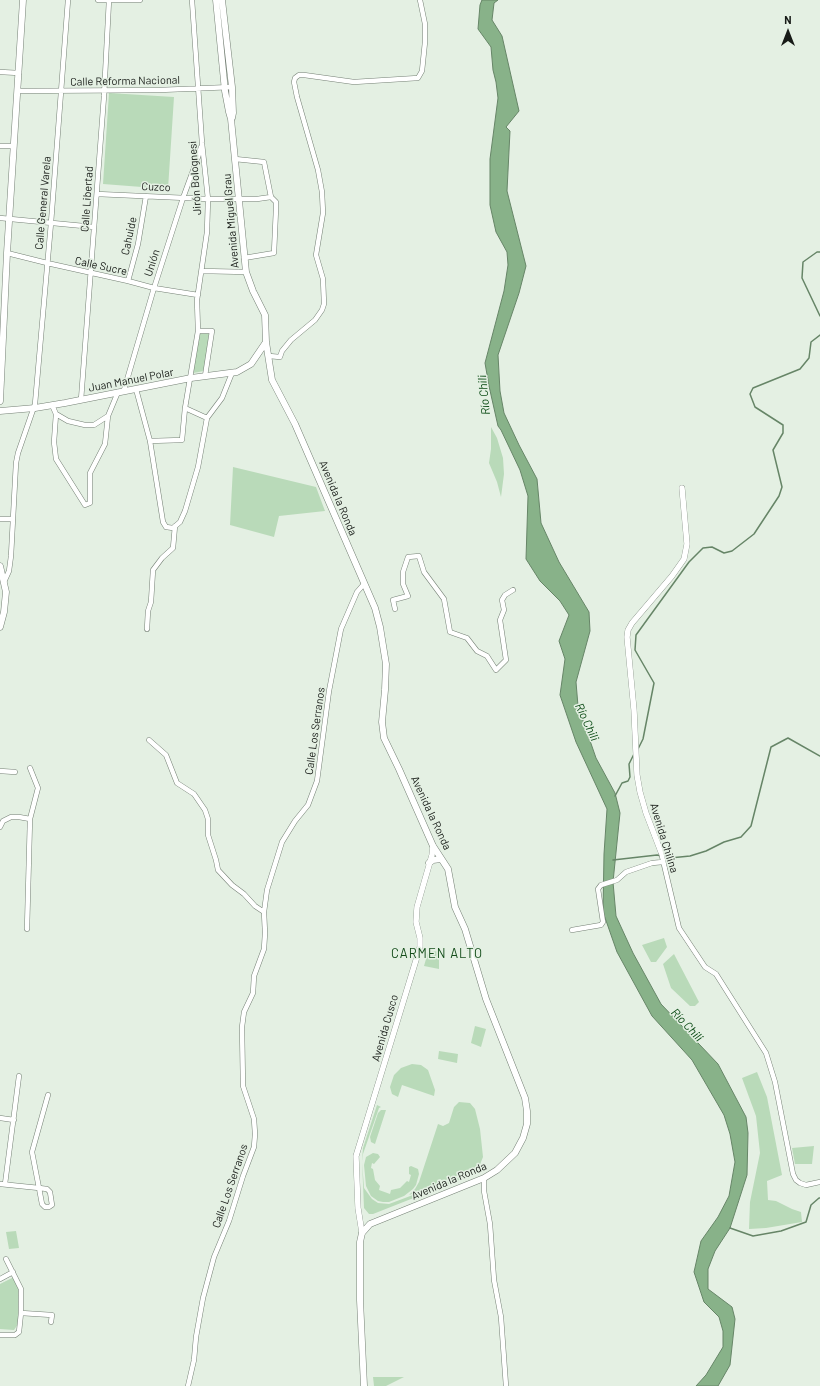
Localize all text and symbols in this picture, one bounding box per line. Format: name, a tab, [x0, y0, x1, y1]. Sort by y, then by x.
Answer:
north arrow	[768, 12, 808, 52]
text: N	[784, 13, 792, 26]
street label: Calle Reforma Nacional	[70, 73, 180, 89]
street label: Jirón Bolognesi	[186, 141, 204, 215]
street label: Calle General Varela	[32, 156, 54, 250]
street label: Calle Libertad	[78, 166, 96, 232]
street label: Avenida Miguel Grau	[220, 173, 242, 269]
street label: Cuzco	[141, 180, 171, 194]
street label: Cahuide	[119, 216, 139, 256]
street label: Unión	[141, 248, 163, 278]
street label: Calle Sucre	[74, 254, 128, 278]
street label: Juan Manuel Polar	[87, 365, 175, 395]
water label: Río Chili	[475, 374, 493, 416]
street label: Avenida la Ronda	[316, 458, 360, 538]
street label: Calle Los Serranos	[302, 686, 328, 776]
water label: Río Chili	[572, 701, 602, 743]
street label: Avenida la Ronda	[408, 774, 454, 852]
street label: Avenida Chilina	[647, 802, 681, 874]
district label: CARMEN ALTO	[391, 946, 483, 962]
street label: Avenida Cusco	[369, 993, 401, 1063]
water label: Río Chili	[668, 1005, 706, 1045]
street label: Calle Los Serranos	[209, 1142, 251, 1230]
street label: Avenida la Ronda	[409, 1159, 489, 1203]

